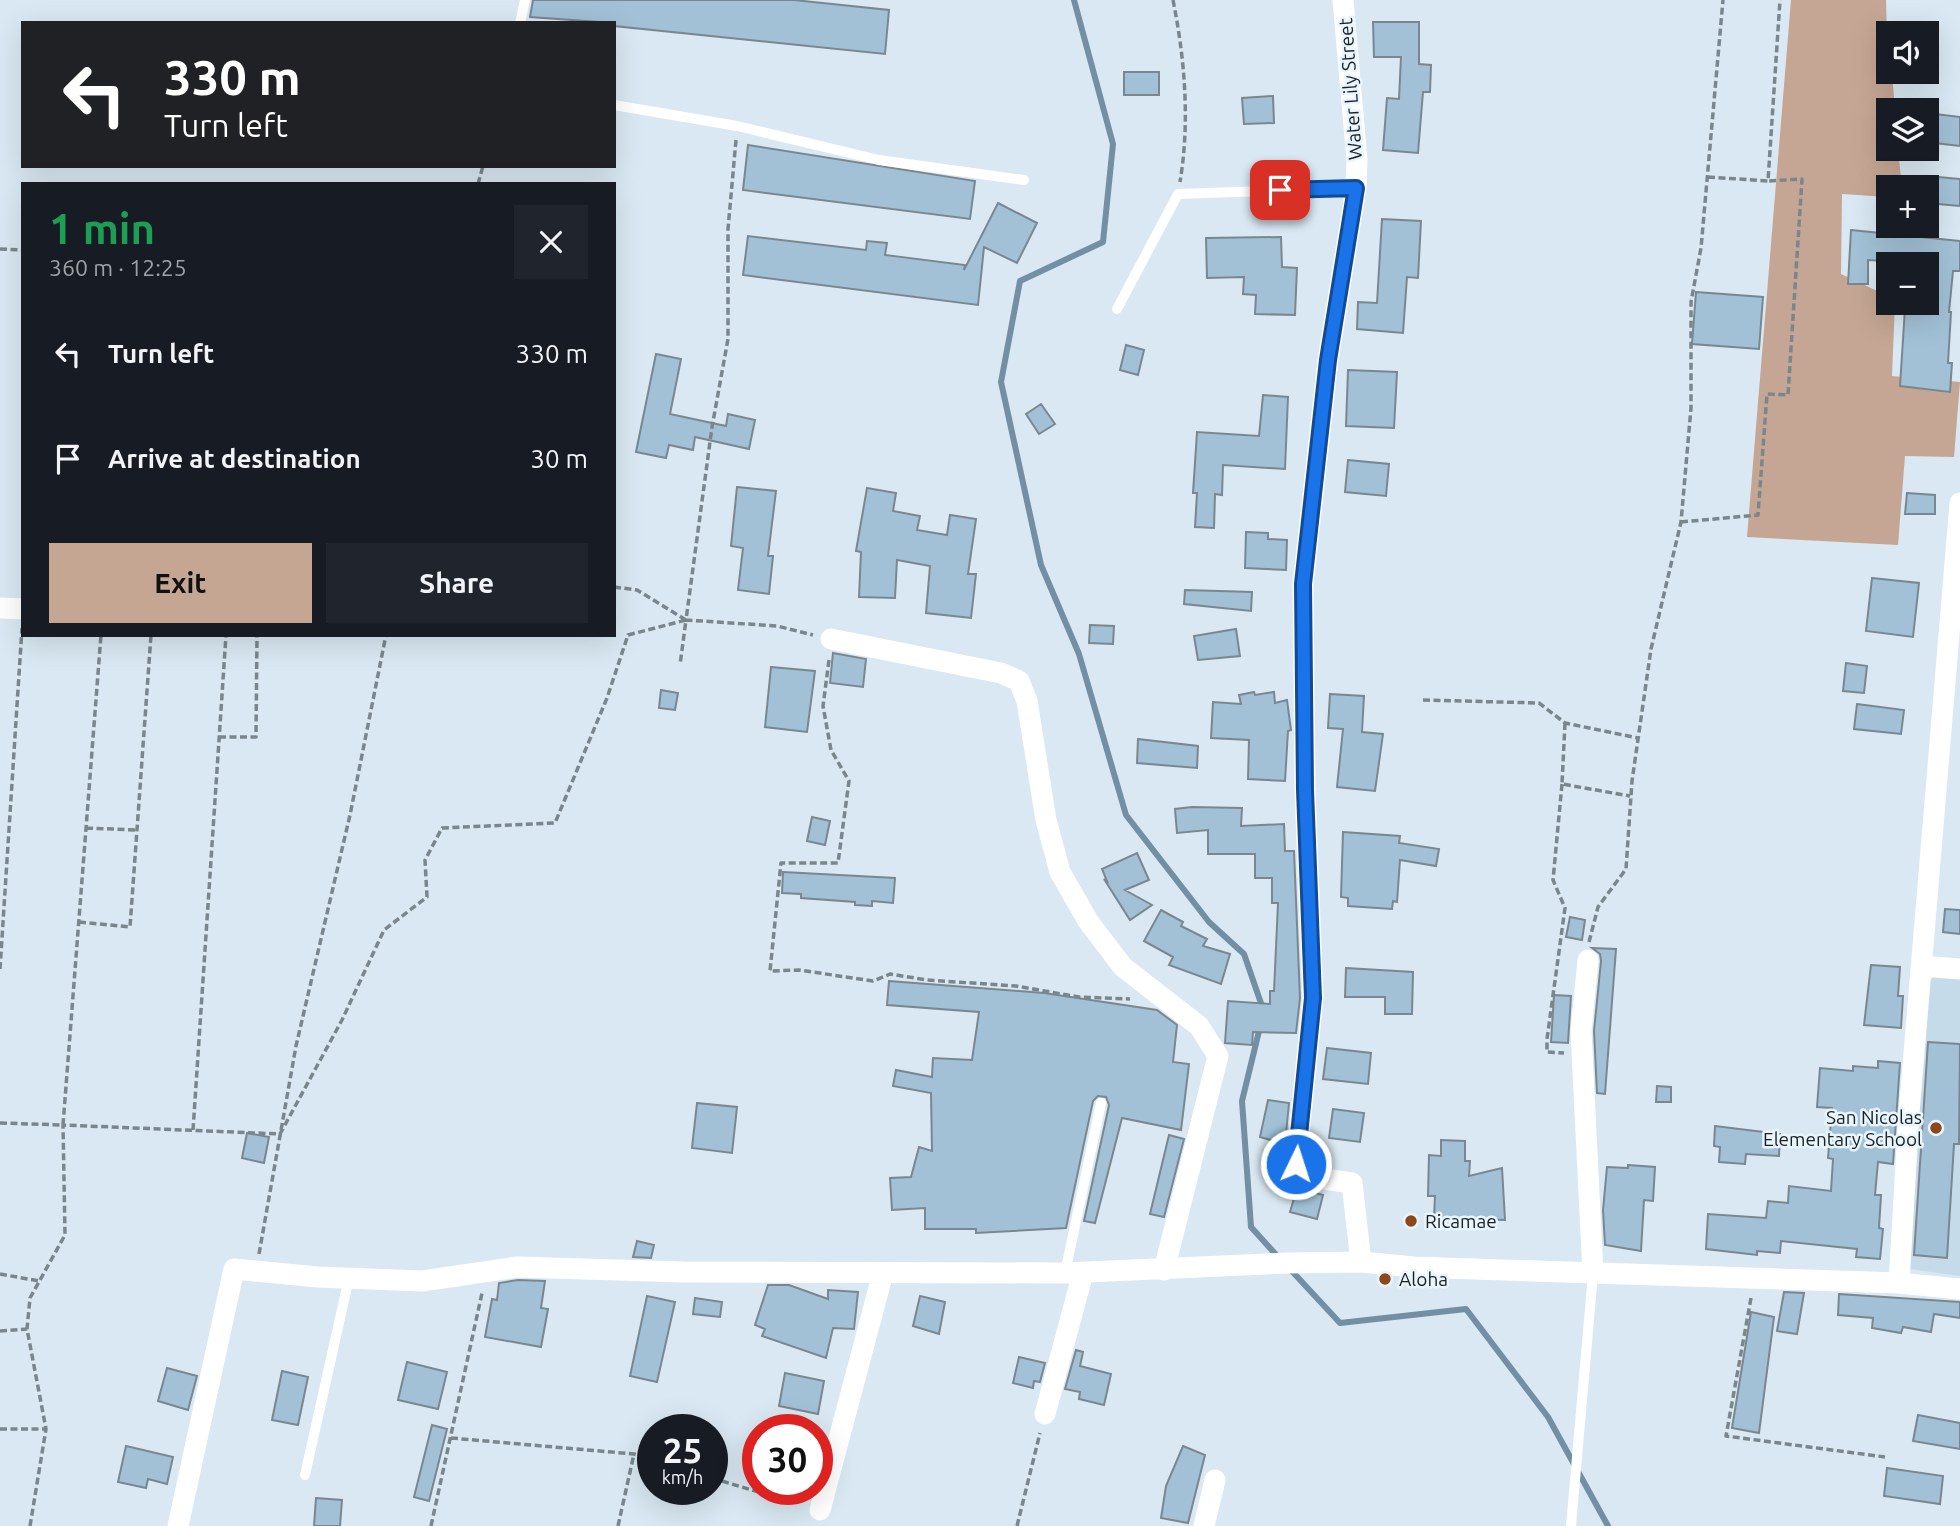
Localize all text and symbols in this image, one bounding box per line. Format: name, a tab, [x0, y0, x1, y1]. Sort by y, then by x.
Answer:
street label: Water Lily Street	[1334, 17, 1366, 161]
map controls	[1876, 21, 1939, 315]
button: sound	[1876, 21, 1939, 84]
icon: left	[49, 49, 140, 140]
text: 330 m	[164, 49, 301, 104]
button: layers	[1876, 98, 1939, 161]
text: Turn left	[164, 107, 288, 143]
pin	[1250, 160, 1310, 220]
icon: arrive	[1261, 171, 1299, 209]
button: +	[1876, 175, 1939, 238]
text: 1 min	[49, 205, 155, 252]
button: close	[514, 205, 588, 279]
button: −	[1876, 252, 1939, 315]
text: 360 m · 12:25	[49, 255, 187, 280]
icon: left	[49, 335, 87, 373]
text: Turn left	[108, 339, 214, 368]
text: 330 m	[516, 339, 588, 368]
icon: arrive	[49, 440, 87, 478]
text: Arrive at destination	[108, 444, 361, 473]
text: 30 m	[530, 444, 588, 473]
button: Exit	[49, 543, 312, 623]
button: Share	[326, 543, 588, 623]
place label: San Nicolas Elementary School	[1763, 1106, 1922, 1150]
marker: San Nicolas Elementary School	[1928, 1120, 1944, 1136]
position arrow	[1259, 1127, 1333, 1201]
place label: Ricamae	[1425, 1210, 1497, 1232]
marker: Ricamae	[1403, 1213, 1419, 1229]
place label: Aloha	[1399, 1268, 1448, 1290]
marker: Aloha	[1377, 1271, 1393, 1287]
speed limit sign: 30	[742, 1414, 833, 1505]
text: 25	[663, 1430, 702, 1470]
text: km/h	[662, 1467, 703, 1487]

